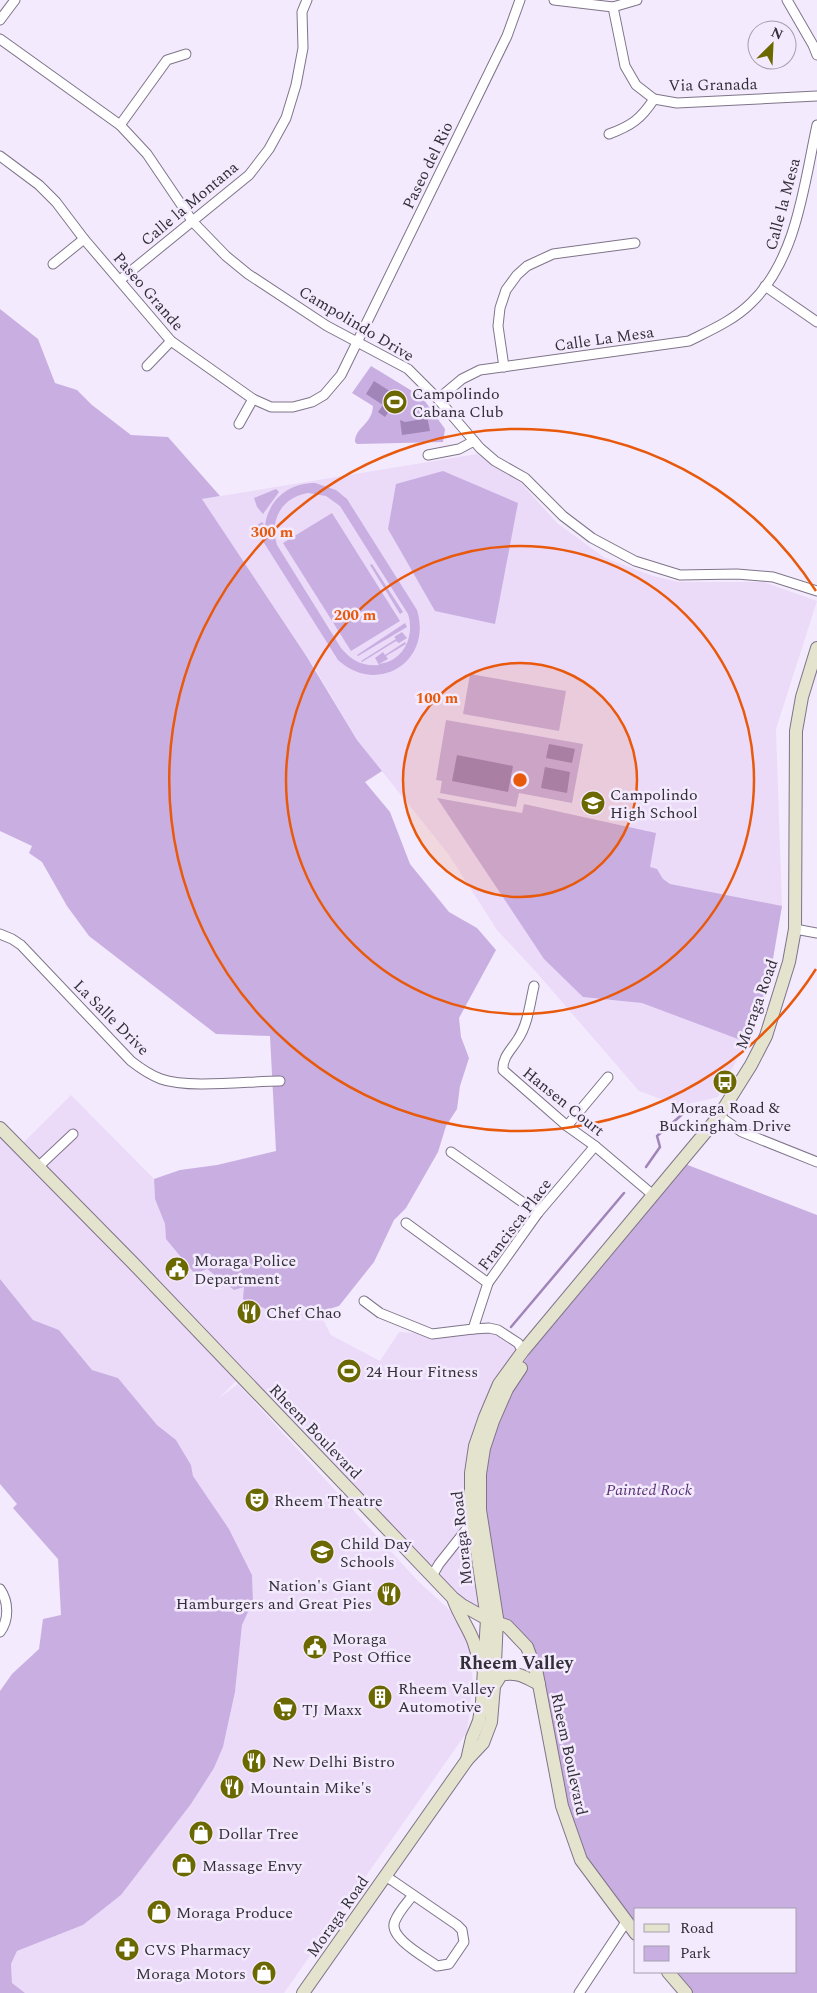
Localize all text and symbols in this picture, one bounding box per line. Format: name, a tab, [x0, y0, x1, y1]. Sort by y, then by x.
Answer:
north arrow	[747, 20, 797, 70]
text: N	[768, 22, 787, 45]
street label: Via Granada	[668, 72, 758, 98]
street label: Paseo del Rio	[396, 118, 459, 213]
street label: Calle la Mesa	[759, 155, 807, 253]
street label: Calle la Montana	[136, 156, 244, 252]
street label: Paseo Grande	[107, 247, 189, 336]
street label: Campolindo Drive	[294, 280, 419, 368]
street label: Calle La Mesa	[553, 320, 656, 358]
place label: Campolindo Cabana Club	[412, 382, 504, 424]
sports icon: Campolindo Cabana Club	[382, 389, 408, 415]
text: 300 m	[251, 521, 294, 544]
text: 200 m	[334, 604, 377, 627]
text: 100 m	[416, 687, 459, 710]
centre of rings	[511, 771, 529, 789]
place label: Campolindo High School	[610, 783, 698, 825]
school or university icon: Campolindo High School	[580, 790, 606, 816]
street label: Moraga Road	[729, 956, 784, 1053]
street label: La Salle Drive	[68, 974, 155, 1061]
street label: Hansen Court	[517, 1061, 610, 1143]
bus stop icon: Moraga Road & Buckingham Drive	[712, 1069, 738, 1095]
place label: Moraga Road & Buckingham Drive	[659, 1096, 791, 1138]
street label: Francisca Place	[472, 1173, 558, 1276]
place label: Moraga Police Department	[194, 1249, 296, 1291]
public building icon: Moraga Police Department	[164, 1256, 190, 1282]
restaurant icon: Chef Chao	[236, 1299, 262, 1325]
place label: Chef Chao	[266, 1301, 341, 1325]
sports icon: 24 Hour Fitness	[336, 1358, 362, 1384]
place label: 24 Hour Fitness	[366, 1360, 478, 1384]
street label: Rheem Boulevard	[263, 1379, 367, 1485]
park label: Painted Rock	[606, 1478, 693, 1502]
theatre icon: Rheem Theatre	[244, 1487, 270, 1513]
place label: Rheem Theatre	[274, 1489, 383, 1513]
street label: Moraga Road	[445, 1489, 479, 1586]
place label: Child Day Schools	[340, 1532, 413, 1574]
school or university icon: Child Day Schools	[309, 1539, 335, 1565]
place label: Nation's Giant Hamburgers and Great Pies	[176, 1574, 372, 1616]
restaurant icon: Nation's Giant Hamburgers and Great Pies	[376, 1581, 402, 1607]
place label: Moraga Post Office	[332, 1627, 411, 1669]
public building icon: Moraga Post Office	[302, 1634, 328, 1660]
district label: Rheem Valley	[459, 1650, 575, 1677]
place label: Rheem Valley Automotive	[398, 1677, 496, 1719]
building icon: Rheem Valley Automotive	[367, 1684, 393, 1710]
street label: Rheem Boulevard	[544, 1691, 594, 1818]
supermarket icon: TJ Maxx	[272, 1696, 298, 1722]
place label: TJ Maxx	[302, 1698, 362, 1722]
restaurant icon: New Delhi Bistro	[241, 1748, 267, 1774]
place label: New Delhi Bistro	[272, 1750, 395, 1774]
restaurant icon: Mountain Mike's	[219, 1774, 245, 1800]
place label: Mountain Mike's	[250, 1776, 372, 1800]
shop icon: Dollar Tree	[188, 1820, 214, 1846]
place label: Dollar Tree	[218, 1822, 299, 1846]
shop icon: Massage Envy	[171, 1852, 197, 1878]
place label: Massage Envy	[202, 1854, 303, 1878]
street label: Moraga Road	[301, 1871, 375, 1962]
shop icon: Moraga Produce	[146, 1899, 172, 1925]
place label: Moraga Produce	[176, 1901, 293, 1925]
legend	[634, 1908, 797, 1973]
text: Road	[680, 1917, 714, 1940]
pharmacy icon: CVS Pharmacy	[114, 1936, 140, 1962]
place label: CVS Pharmacy	[144, 1938, 251, 1962]
text: Park	[680, 1942, 711, 1965]
shop icon: Moraga Motors	[251, 1960, 277, 1986]
place label: Moraga Motors	[136, 1962, 246, 1986]

